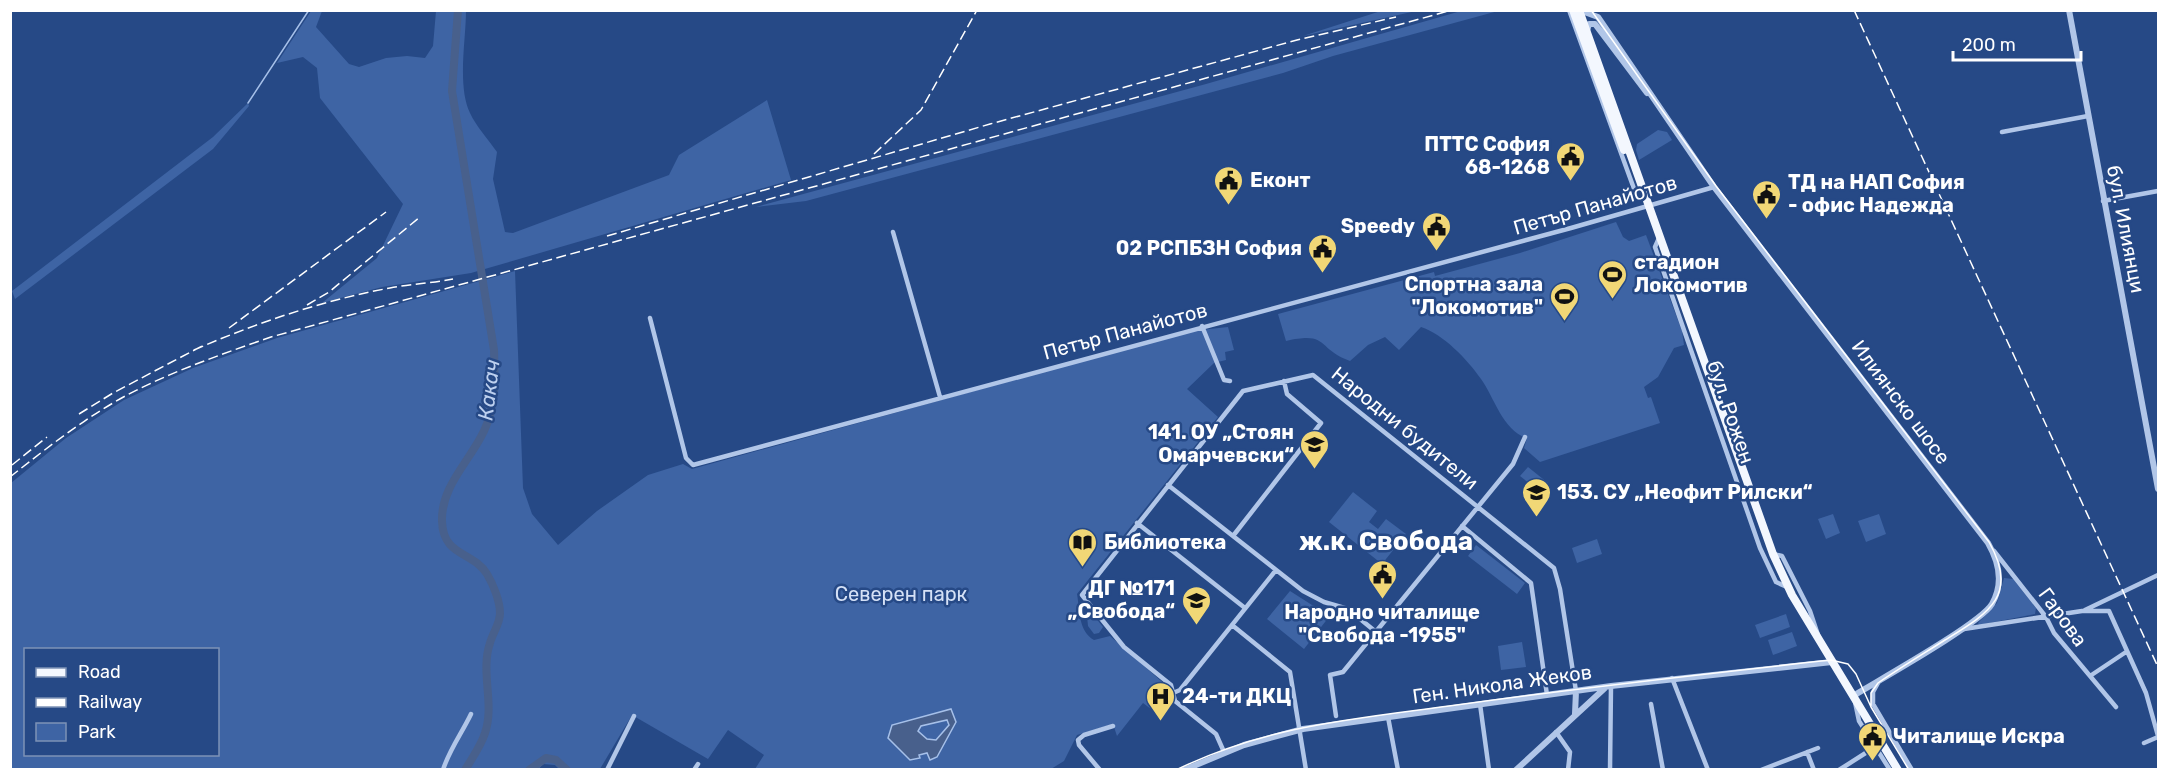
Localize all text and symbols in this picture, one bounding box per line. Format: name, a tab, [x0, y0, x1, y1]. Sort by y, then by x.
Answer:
scale bar	[1953, 24, 2080, 62]
text: 200 m	[1962, 34, 2016, 56]
place label: ПТТС София 68-1268	[1424, 132, 1550, 179]
public building icon: ПТТС София 68-1268	[1555, 140, 1587, 182]
street label: бул. Илиянци	[2102, 163, 2150, 295]
public building icon: Еконт	[1213, 164, 1245, 206]
place label: Еконт	[1250, 168, 1310, 192]
street label: Петър Панайотов	[1510, 170, 1680, 240]
place label: ТД на НАП София - офис Надежда	[1788, 170, 1965, 217]
public building icon: ТД на НАП София - офис Надежда	[1751, 178, 1783, 220]
public building icon: Speedy	[1420, 210, 1452, 252]
place label: Speedy	[1341, 214, 1415, 238]
public building icon: 02 РСПБЗН София	[1307, 232, 1339, 274]
place label: 02 РСПБЗН София	[1116, 236, 1302, 260]
place label: стадион Локомотив	[1634, 250, 1748, 297]
sports icon: стадион Локомотив	[1597, 258, 1629, 300]
place label: Спортна зала "Локомотив"	[1404, 272, 1543, 319]
sports icon: Спортна зала "Локомотив"	[1548, 280, 1580, 322]
street label: Петър Панайотов	[1040, 298, 1210, 364]
street label: Илиянско шосе	[1847, 335, 1955, 469]
street label: бул. Рожен	[1702, 357, 1760, 467]
water label: Какач	[472, 358, 505, 422]
street label: Народни будители	[1327, 361, 1483, 495]
place label: 141. ОУ „Стоян Омарчевски“	[1148, 420, 1294, 467]
school or university icon: 141. ОУ „Стоян Омарчевски“	[1299, 428, 1331, 470]
school or university icon: 153. СУ „Неофит Рилски“	[1520, 476, 1552, 518]
place label: 153. СУ „Неофит Рилски“	[1557, 480, 1813, 504]
library icon: Библиотека	[1067, 526, 1099, 568]
district label: ж.к. Свобода	[1299, 526, 1473, 557]
place label: Библиотека	[1104, 530, 1226, 554]
public building icon: Народно читалище "Свобода -1955"	[1366, 558, 1398, 600]
place label: ДГ №171 „Свобода“	[1068, 576, 1175, 623]
park label: Северен парк	[835, 582, 968, 606]
street label: Гарова	[2034, 583, 2092, 651]
school or university icon: ДГ №171 „Свобода“	[1180, 584, 1212, 626]
place label: Народно читалище "Свобода -1955"	[1284, 600, 1480, 647]
legend	[24, 648, 219, 756]
street label: Ген. Никола Жеков	[1411, 660, 1593, 708]
text: Road	[78, 661, 121, 683]
hospital icon: 24-ти ДКЦ	[1145, 680, 1177, 722]
place label: 24-ти ДКЦ	[1182, 684, 1291, 708]
text: Railway	[78, 691, 142, 713]
public building icon: Читалище Искра	[1856, 720, 1888, 762]
text: Park	[78, 721, 116, 743]
place label: Читалище Искра	[1893, 724, 2065, 748]

